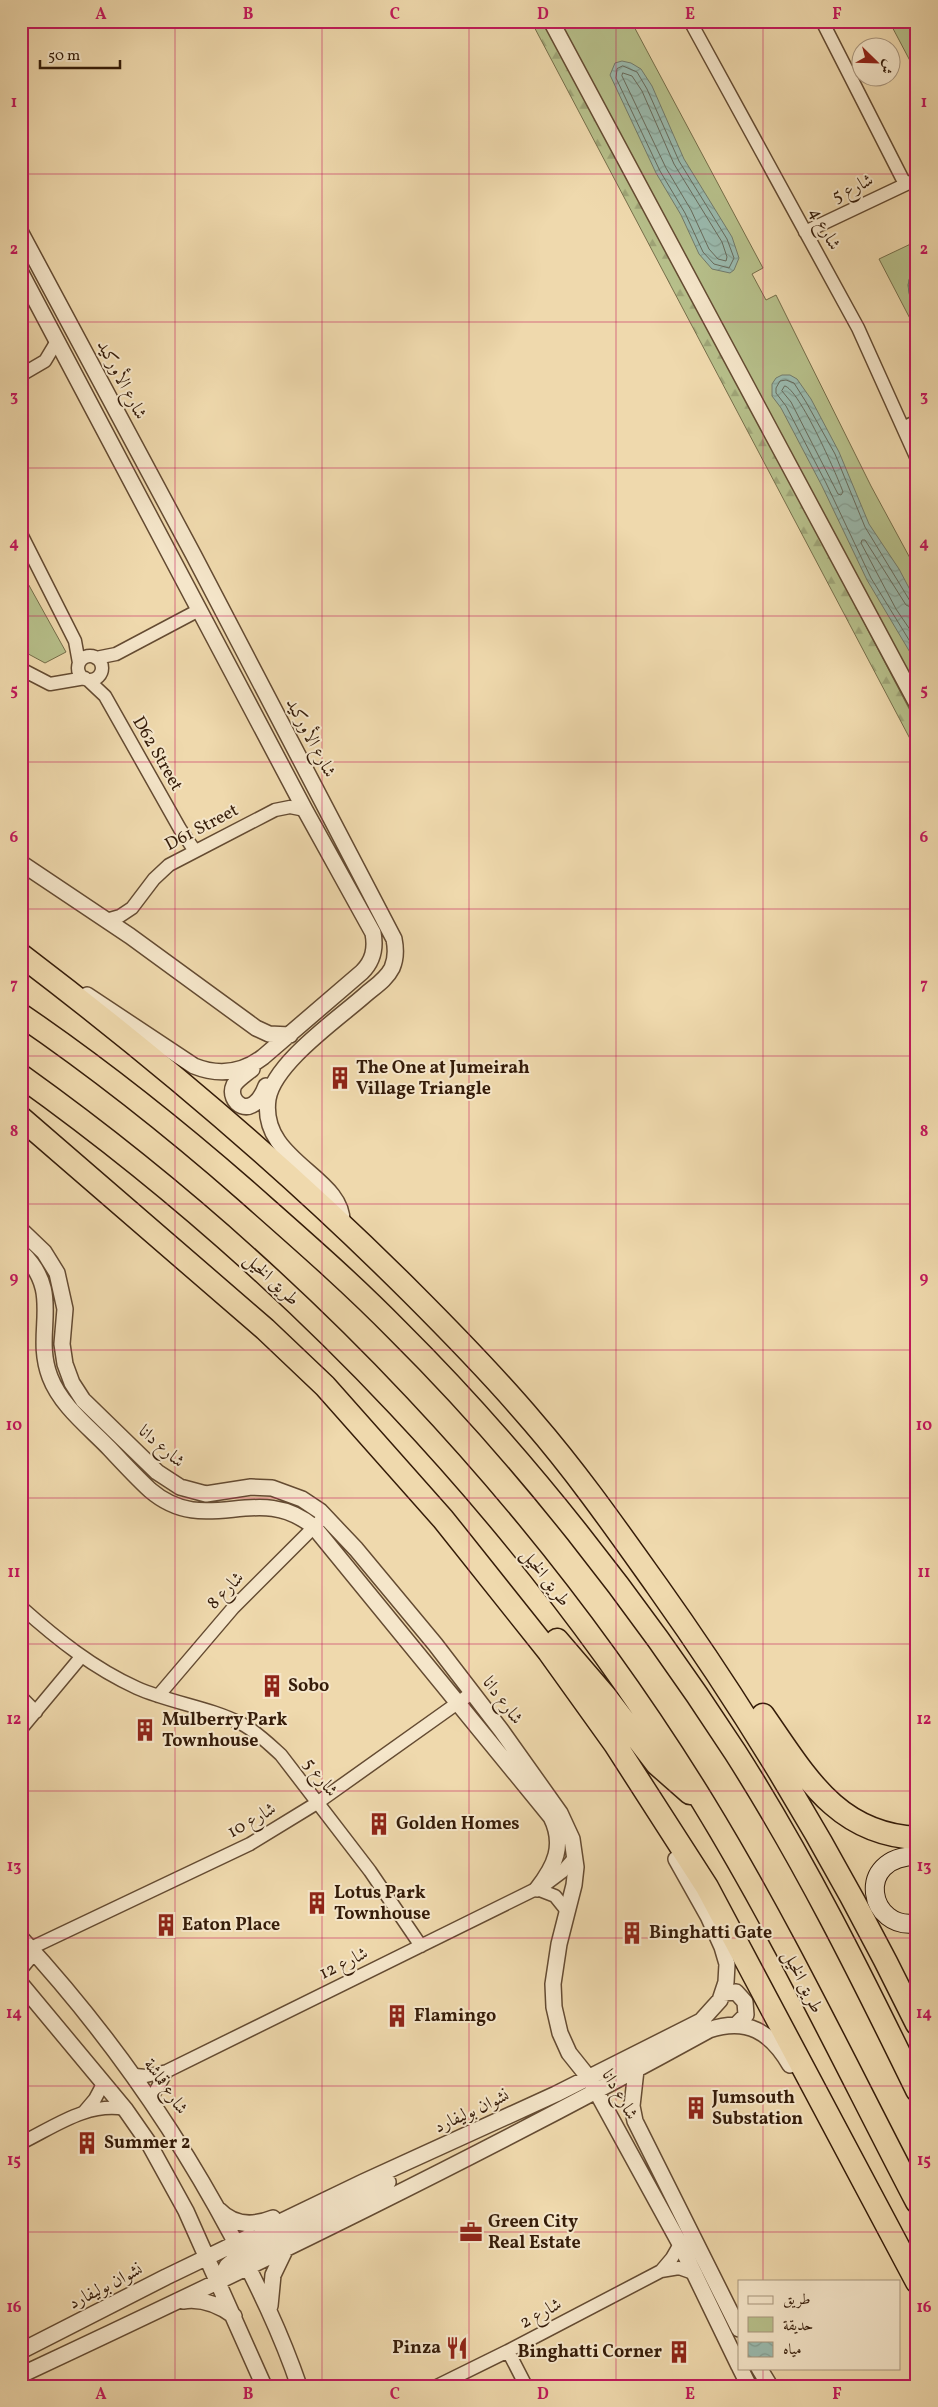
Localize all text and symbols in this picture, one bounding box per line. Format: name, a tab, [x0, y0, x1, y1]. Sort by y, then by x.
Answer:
text: A	[95, 4, 107, 26]
text: B	[243, 4, 254, 26]
text: C	[390, 4, 400, 26]
text: D	[537, 4, 549, 26]
text: E	[685, 4, 695, 26]
text: F	[832, 4, 842, 26]
scale bar	[40, 38, 120, 70]
north arrow	[850, 38, 900, 88]
text: 50 m	[48, 46, 80, 67]
text: ش	[875, 56, 898, 77]
text: 1	[11, 92, 17, 114]
text: 1	[921, 92, 927, 114]
street label: شارع 5	[828, 168, 878, 211]
street label: شارع 4	[801, 203, 846, 255]
text: 2	[10, 239, 18, 261]
text: 2	[920, 239, 928, 261]
street label: شارع الأوركيد	[89, 335, 154, 425]
text: 3	[10, 386, 18, 408]
text: 3	[920, 386, 928, 408]
text: 4	[9, 533, 19, 555]
text: 4	[919, 533, 929, 555]
text: 5	[10, 680, 18, 702]
text: 5	[920, 680, 928, 702]
street label: شارع الأوركيد	[278, 693, 343, 783]
street label: D62 Street	[125, 712, 189, 796]
street label: D61 Street	[161, 798, 243, 858]
text: 6	[10, 827, 19, 849]
text: 6	[920, 827, 929, 849]
text: 7	[10, 974, 18, 996]
text: 7	[920, 974, 928, 996]
place label: The One at Jumeirah Village Triangle	[356, 1056, 530, 1102]
building icon: The One at Jumeirah Village Triangle	[327, 1065, 353, 1091]
text: 8	[10, 1121, 18, 1143]
text: 8	[920, 1121, 928, 1143]
street label: طريق الخيل	[238, 1248, 304, 1312]
text: 9	[10, 1268, 19, 1290]
text: 9	[920, 1268, 929, 1290]
text: 10	[6, 1415, 22, 1437]
text: 10	[916, 1415, 932, 1437]
street label: شارع دانا	[132, 1420, 190, 1475]
street label: طريق الخيل	[514, 1544, 576, 1612]
text: 11	[8, 1562, 20, 1584]
text: 11	[918, 1562, 930, 1584]
street label: شارع 8	[202, 1566, 251, 1616]
street label: شارع دانا	[475, 1672, 528, 1731]
building icon: Sobo	[259, 1673, 285, 1699]
place label: Sobo	[288, 1674, 329, 1699]
place label: Mulberry Park Townhouse	[162, 1708, 288, 1754]
text: 12	[7, 1709, 21, 1731]
text: 12	[917, 1709, 931, 1731]
building icon: Mulberry Park Townhouse	[132, 1717, 158, 1743]
street label: شارع 5	[296, 1753, 343, 1803]
street label: شارع 10	[223, 1797, 282, 1846]
building icon: Golden Homes	[366, 1811, 392, 1837]
place label: Golden Homes	[396, 1812, 520, 1837]
text: 13	[7, 1856, 21, 1878]
text: 13	[917, 1856, 931, 1878]
place label: Lotus Park Townhouse	[334, 1881, 431, 1927]
building icon: Lotus Park Townhouse	[304, 1890, 330, 1916]
building icon: Eaton Place	[153, 1912, 179, 1938]
place label: Eaton Place	[182, 1913, 280, 1938]
building icon: Binghatti Gate	[619, 1920, 645, 1946]
place label: Binghatti Gate	[649, 1921, 772, 1946]
street label: شارع 12	[315, 1941, 373, 1987]
street label: طريق الخيل	[775, 1946, 829, 2018]
text: 14	[6, 2003, 22, 2025]
building icon: Flamingo	[384, 2003, 410, 2029]
text: 14	[916, 2003, 932, 2025]
place label: Flamingo	[414, 2004, 496, 2029]
street label: شارع قماشة	[136, 2054, 193, 2121]
street label: شارع دانا	[594, 2065, 643, 2125]
street label: نشوان بوليفارد	[430, 2084, 514, 2140]
place label: Jumsouth Substation	[711, 2086, 803, 2132]
building icon: Jumsouth Substation	[683, 2095, 709, 2121]
building icon: Summer 2	[74, 2130, 100, 2156]
place label: Summer 2	[104, 2131, 190, 2156]
text: 15	[7, 2150, 21, 2172]
text: 15	[917, 2150, 931, 2172]
place label: Green City Real Estate	[488, 2210, 581, 2256]
office icon: Green City Real Estate	[458, 2219, 484, 2245]
street label: نشوان بوليفارد	[65, 2258, 147, 2316]
legend	[738, 2280, 900, 2370]
text: طريق	[783, 2290, 810, 2311]
street label: شارع 2	[515, 2293, 567, 2336]
text: 16	[6, 2297, 22, 2319]
text: 16	[916, 2297, 932, 2319]
text: حديقة	[783, 2316, 813, 2337]
restaurant icon: Pinza	[444, 2335, 470, 2361]
place label: Pinza	[392, 2336, 441, 2361]
building icon: Binghatti Corner	[666, 2339, 692, 2365]
place label: Binghatti Corner	[517, 2340, 662, 2365]
text: مياه	[783, 2340, 801, 2361]
text: A	[95, 2384, 107, 2406]
text: B	[243, 2384, 254, 2406]
text: C	[390, 2384, 400, 2406]
text: D	[537, 2384, 549, 2406]
text: E	[685, 2384, 695, 2406]
text: F	[832, 2384, 842, 2406]

